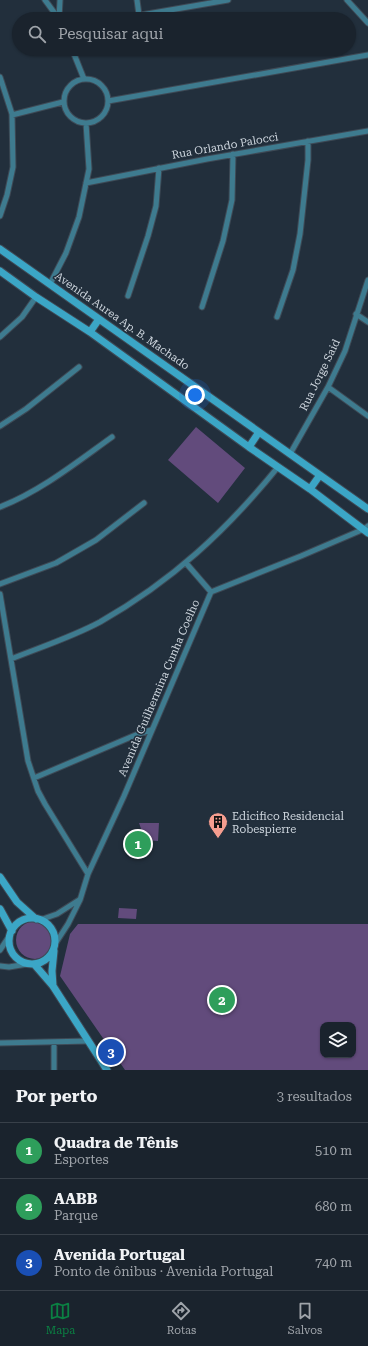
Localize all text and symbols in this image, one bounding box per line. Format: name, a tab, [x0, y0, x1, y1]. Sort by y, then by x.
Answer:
search box	[12, 12, 356, 56]
icon: search	[26, 23, 48, 45]
text: Pesquisar aqui	[58, 25, 163, 43]
street label: Rua Orlando Palocci	[171, 130, 280, 162]
street label: Avenida Aurea Ap. B. Machado	[52, 269, 192, 373]
street label: Rua Jorge Said	[297, 337, 343, 413]
your location	[185, 385, 205, 405]
street label: Avenida Guilhermina Cunha Coelho	[116, 597, 202, 778]
place label: Edicifico Residencial Robespierre	[232, 810, 344, 836]
building icon: Edicifico Residencial Robespierre	[207, 811, 229, 839]
pin: 1	[125, 829, 151, 859]
pin: 2	[209, 985, 235, 1015]
map controls	[320, 1022, 356, 1058]
button: layers	[320, 1022, 356, 1058]
pin: 3	[98, 1037, 124, 1067]
text: Por perto	[16, 1086, 97, 1106]
text: 3 resultados	[277, 1089, 352, 1104]
text: Quadra de Tênis	[54, 1134, 178, 1152]
text: 1	[25, 1143, 33, 1158]
text: 510 m	[315, 1143, 352, 1158]
text: Esportes	[54, 1152, 109, 1167]
text: AABB	[54, 1190, 98, 1208]
text: 2	[25, 1199, 33, 1214]
text: 680 m	[315, 1199, 352, 1214]
text: Parque	[54, 1208, 98, 1223]
text: Avenida Portugal	[54, 1246, 185, 1264]
text: 3	[25, 1255, 33, 1270]
text: 740 m	[315, 1255, 352, 1270]
text: Ponto de ônibus · Avenida Portugal	[54, 1264, 273, 1279]
tab: Mapa	[46, 1300, 75, 1337]
tab: Rotas	[167, 1300, 196, 1337]
tab: Salvos	[288, 1300, 322, 1337]

